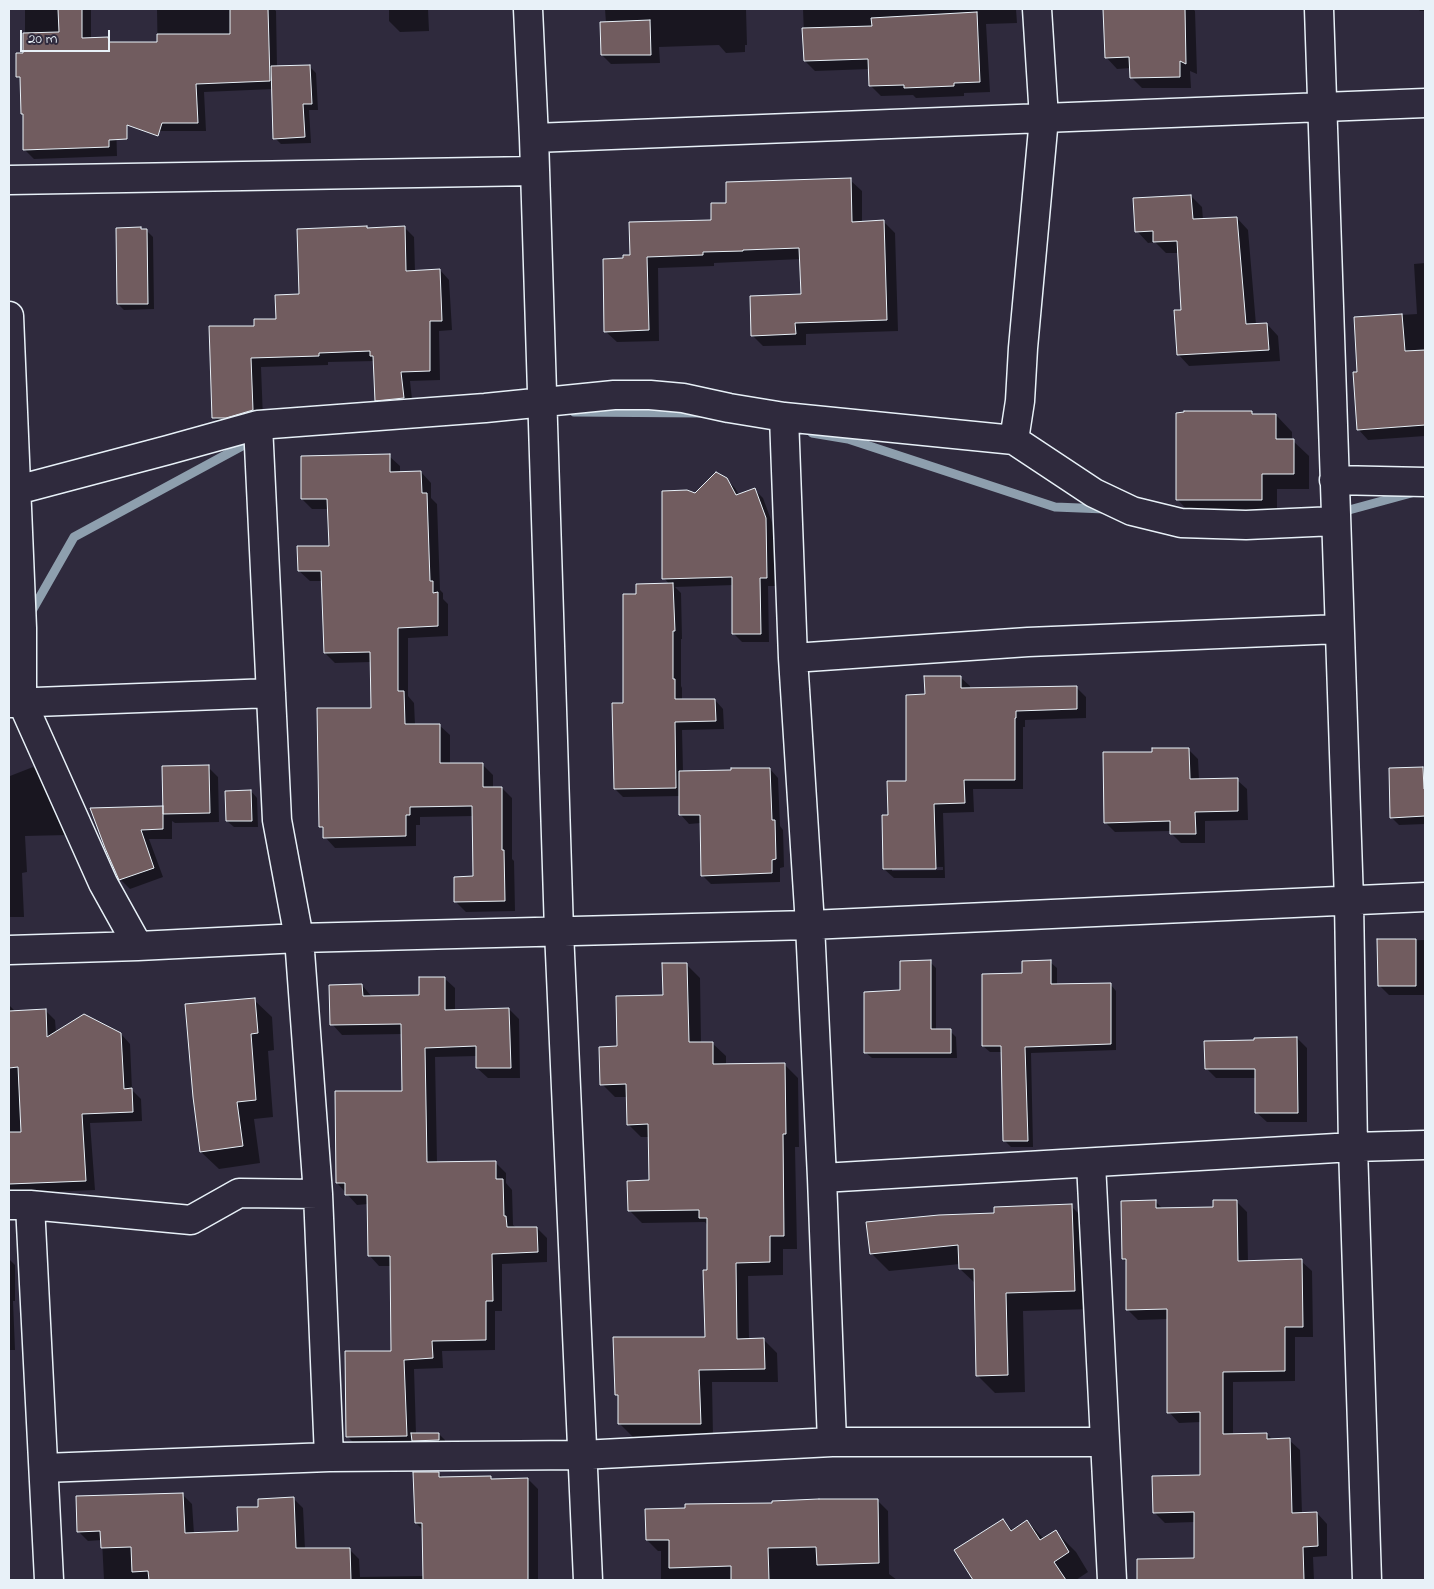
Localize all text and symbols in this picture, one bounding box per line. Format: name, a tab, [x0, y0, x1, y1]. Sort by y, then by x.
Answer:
scale bar	[22, 20, 112, 52]
text: 20 m	[28, 28, 57, 50]

